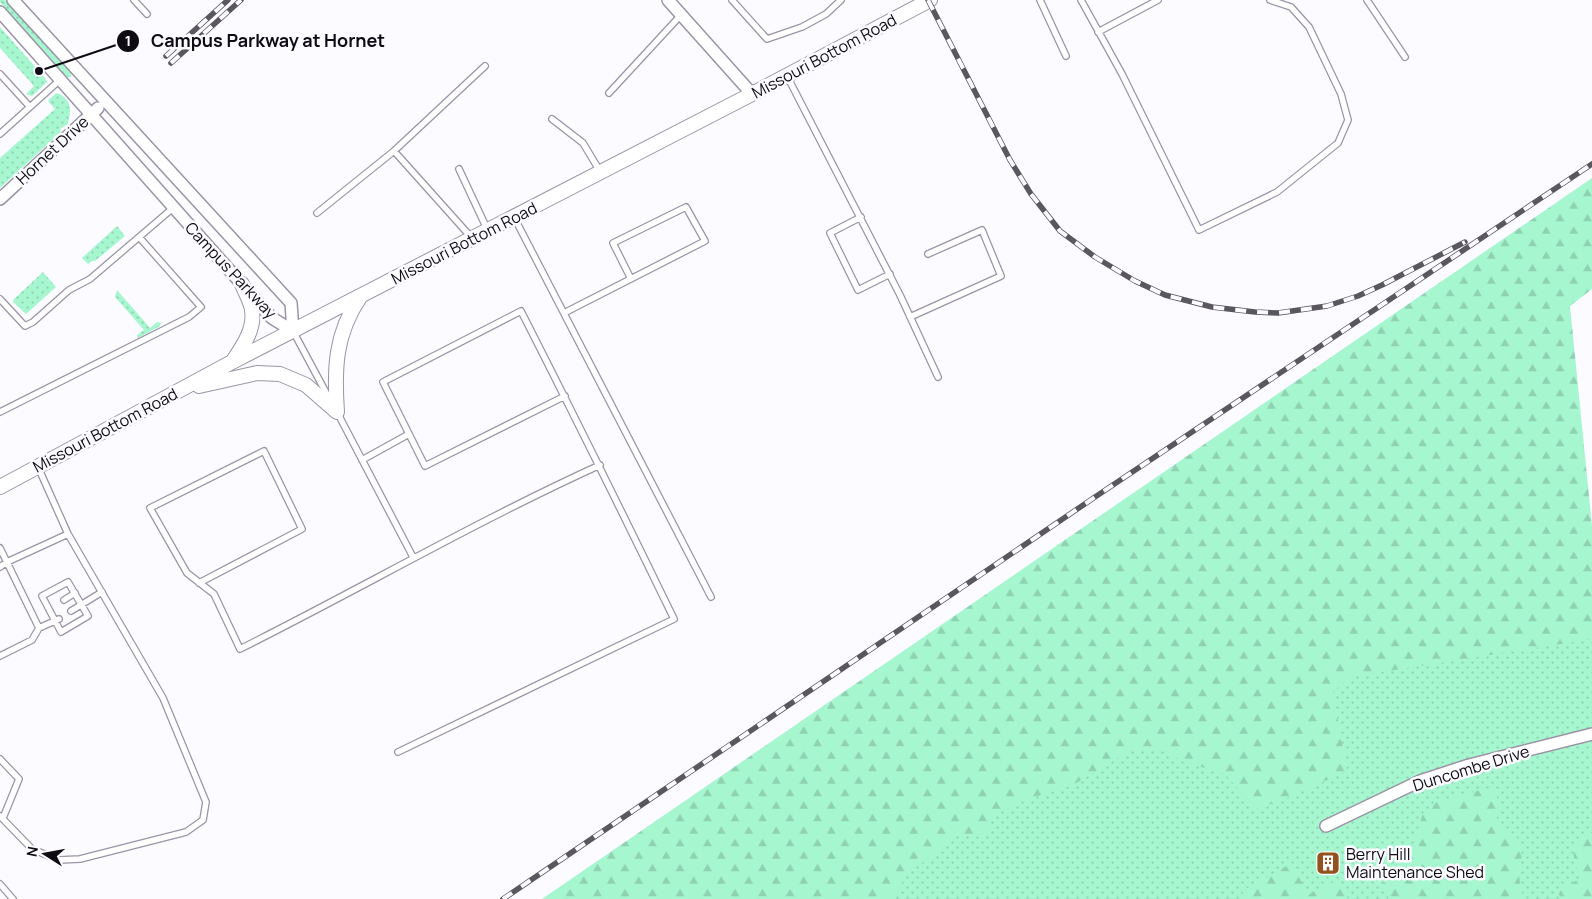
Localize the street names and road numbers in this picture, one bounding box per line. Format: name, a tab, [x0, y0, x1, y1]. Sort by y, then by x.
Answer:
street label: Missouri Bottom Road	[748, 9, 900, 103]
street label: Hornet Drive	[11, 111, 93, 189]
street label: Missouri Bottom Road	[387, 197, 541, 289]
street label: Campus Parkway	[180, 217, 282, 324]
street label: Missouri Bottom Road	[29, 383, 181, 477]
street label: Duncombe Drive	[1410, 740, 1532, 796]

